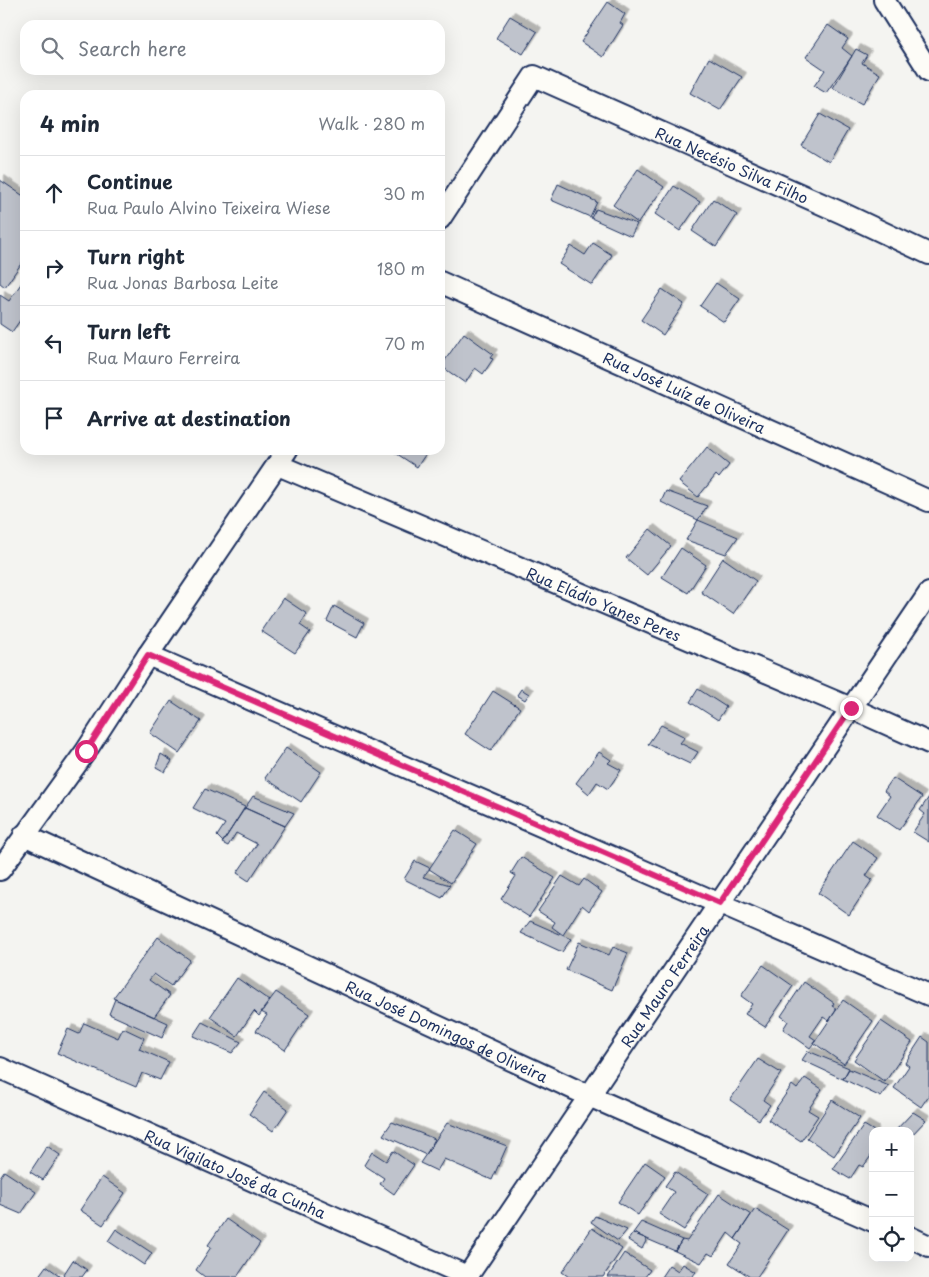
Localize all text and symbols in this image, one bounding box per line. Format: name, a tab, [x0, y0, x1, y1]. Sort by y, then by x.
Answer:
search box	[20, 20, 445, 75]
icon: search	[38, 34, 66, 62]
text: Search here	[78, 34, 187, 62]
text: 4 min	[40, 107, 100, 139]
text: Walk · 280 m	[318, 111, 425, 135]
street label: Rua Necésio Silva Filho	[652, 120, 812, 208]
text: Continue	[87, 167, 173, 195]
icon: ahead	[40, 179, 68, 207]
text: 30 m	[383, 181, 425, 205]
text: Rua Paulo Alvino Teixeira Wiese	[87, 195, 331, 219]
text: Turn right	[87, 242, 185, 270]
icon: right	[40, 254, 68, 282]
text: 180 m	[377, 256, 425, 280]
text: Rua Jonas Barbosa Leite	[87, 270, 278, 294]
text: Turn left	[87, 317, 171, 345]
icon: left	[40, 329, 68, 357]
text: 70 m	[385, 331, 425, 355]
text: Rua Mauro Ferreira	[87, 345, 240, 369]
street label: Rua José Luíz de Oliveira	[600, 345, 770, 438]
icon: arrive	[40, 404, 68, 432]
text: Arrive at destination	[87, 404, 291, 432]
street label: Rua Eládio Yanes Peres	[523, 560, 685, 646]
route end	[840, 697, 863, 720]
route start	[75, 740, 98, 763]
street label: Rua Mauro Ferreira	[614, 919, 714, 1051]
street label: Rua José Domingos de Oliveira	[342, 974, 552, 1087]
street label: Rua Vigilato José da Cunha	[141, 1123, 331, 1224]
map controls	[869, 1127, 914, 1262]
button: +	[869, 1127, 914, 1172]
button: −	[869, 1172, 914, 1217]
button: locate	[869, 1217, 914, 1262]

